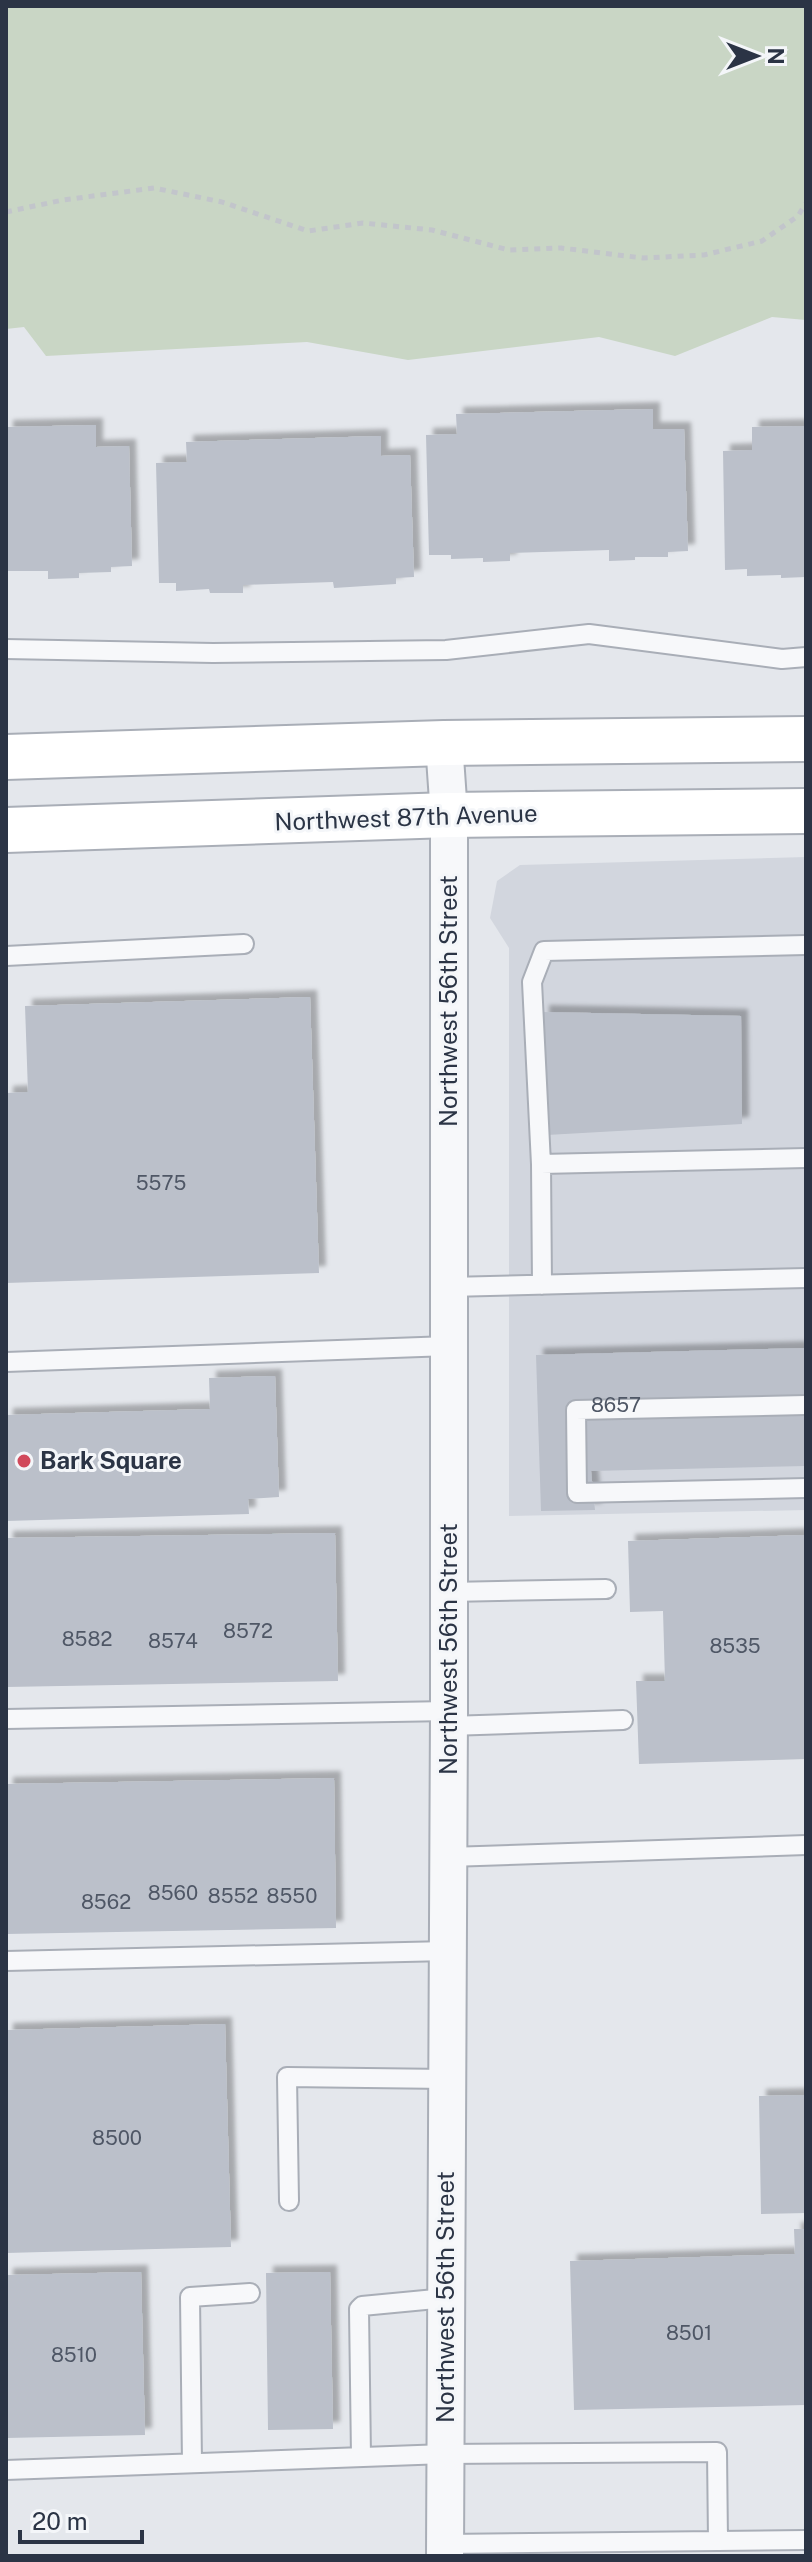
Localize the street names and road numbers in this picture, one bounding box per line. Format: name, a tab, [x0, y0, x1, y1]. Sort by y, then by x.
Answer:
street label: Northwest 87th Avenue	[274, 798, 538, 836]
street label: Northwest 56th Street	[434, 875, 462, 1127]
street label: Northwest 56th Street	[434, 1523, 462, 1775]
street label: Northwest 56th Street	[431, 2171, 459, 2423]

